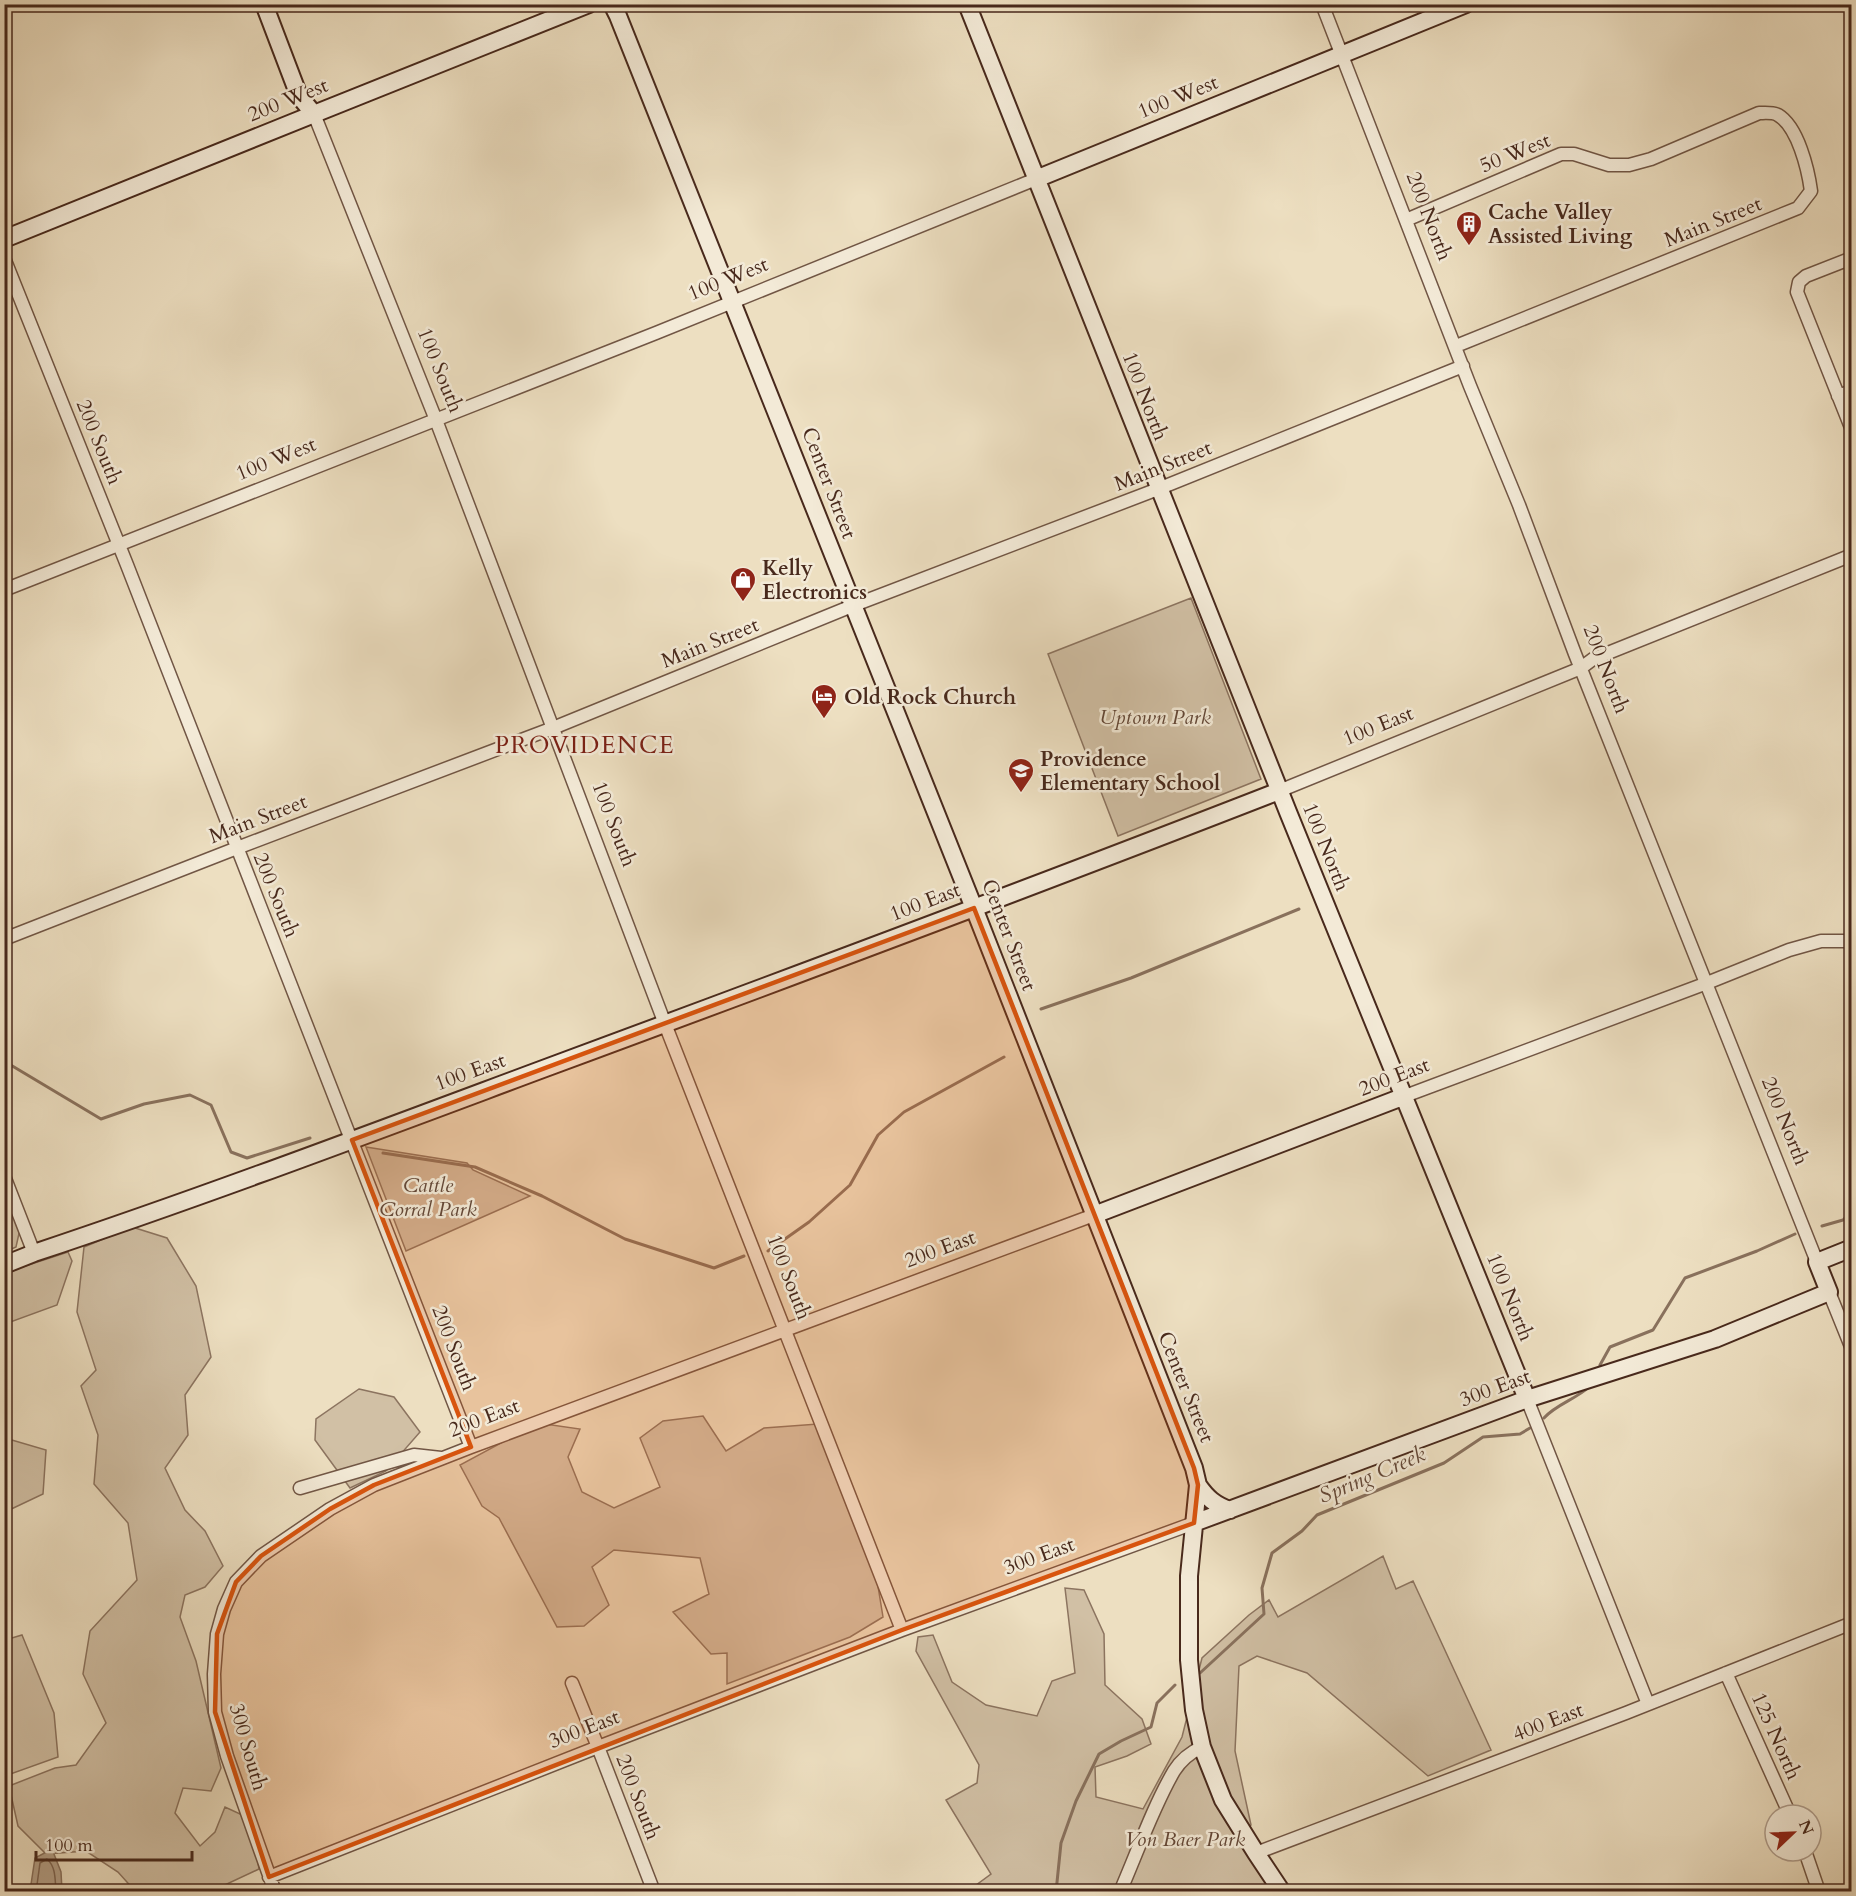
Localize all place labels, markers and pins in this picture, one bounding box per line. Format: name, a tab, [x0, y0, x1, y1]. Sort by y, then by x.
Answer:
place label: Cache Valley Assisted Living	[1488, 198, 1633, 251]
building icon: Cache Valley Assisted Living	[1454, 209, 1484, 247]
place label: Kelly Electronics	[762, 554, 867, 607]
shop icon: Kelly Electronics	[728, 565, 758, 603]
hotel icon: Old Rock Church	[809, 682, 839, 720]
place label: Old Rock Church	[844, 683, 1016, 712]
place label: Providence Elementary School	[1040, 745, 1220, 798]
school or university icon: Providence Elementary School	[1006, 756, 1036, 794]

